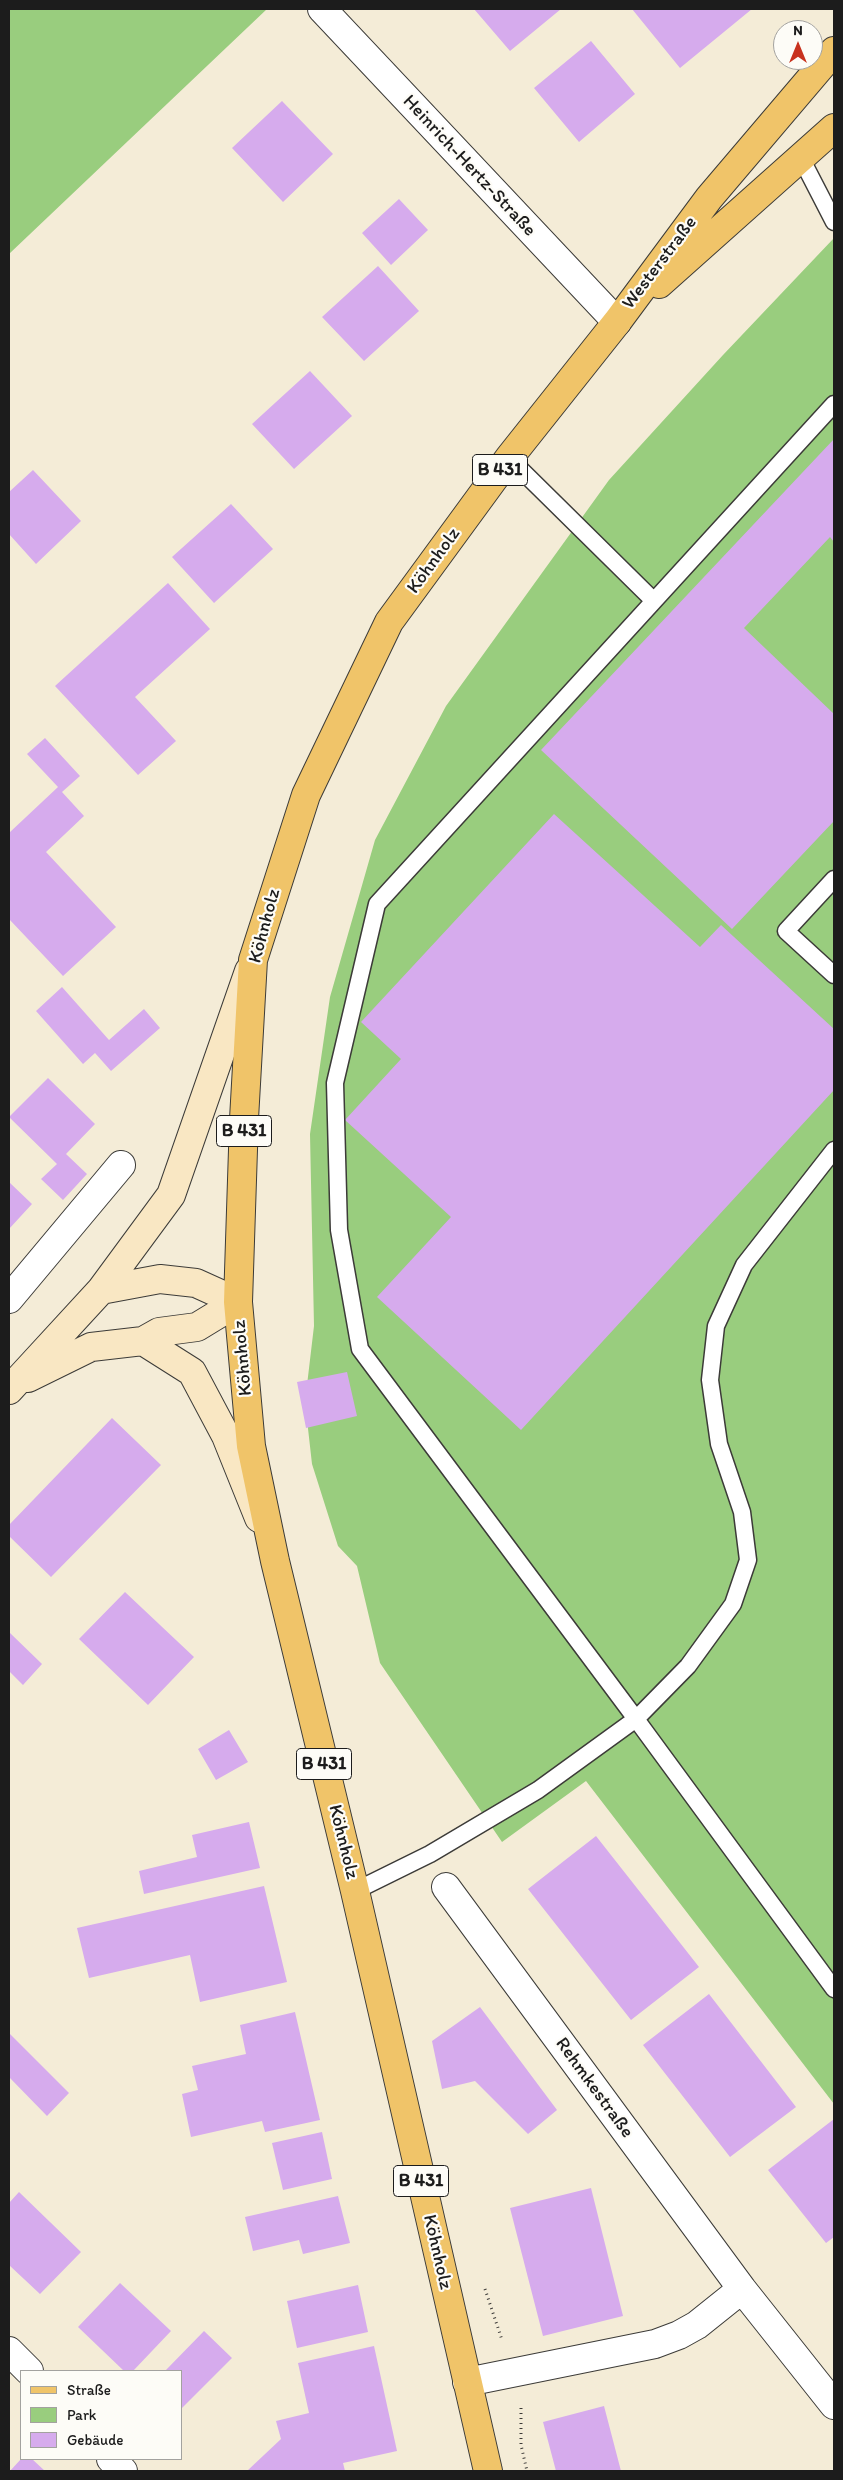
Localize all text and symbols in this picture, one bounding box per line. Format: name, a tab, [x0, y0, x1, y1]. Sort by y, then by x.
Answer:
north arrow	[773, 20, 823, 70]
text: N	[793, 22, 803, 39]
street label: Heinrich-Hertz-Straße	[397, 90, 541, 242]
street label: Westerstraße	[618, 212, 702, 314]
road number: B 431	[472, 454, 528, 486]
street label: Köhnholz	[402, 524, 466, 598]
street label: Köhnholz	[244, 886, 286, 966]
road number: B 431	[216, 1116, 272, 1146]
street label: Köhnholz	[228, 1319, 258, 1397]
road number: B 431	[296, 1748, 352, 1780]
street label: Köhnholz	[323, 1802, 363, 1882]
street label: Rehmkestraße	[550, 2033, 638, 2143]
road number: B 431	[394, 2166, 448, 2196]
street label: Köhnholz	[417, 2212, 457, 2292]
legend	[20, 2370, 182, 2460]
text: Straße	[67, 2381, 111, 2399]
text: Park	[67, 2406, 97, 2424]
text: Gebäude	[67, 2431, 124, 2449]

